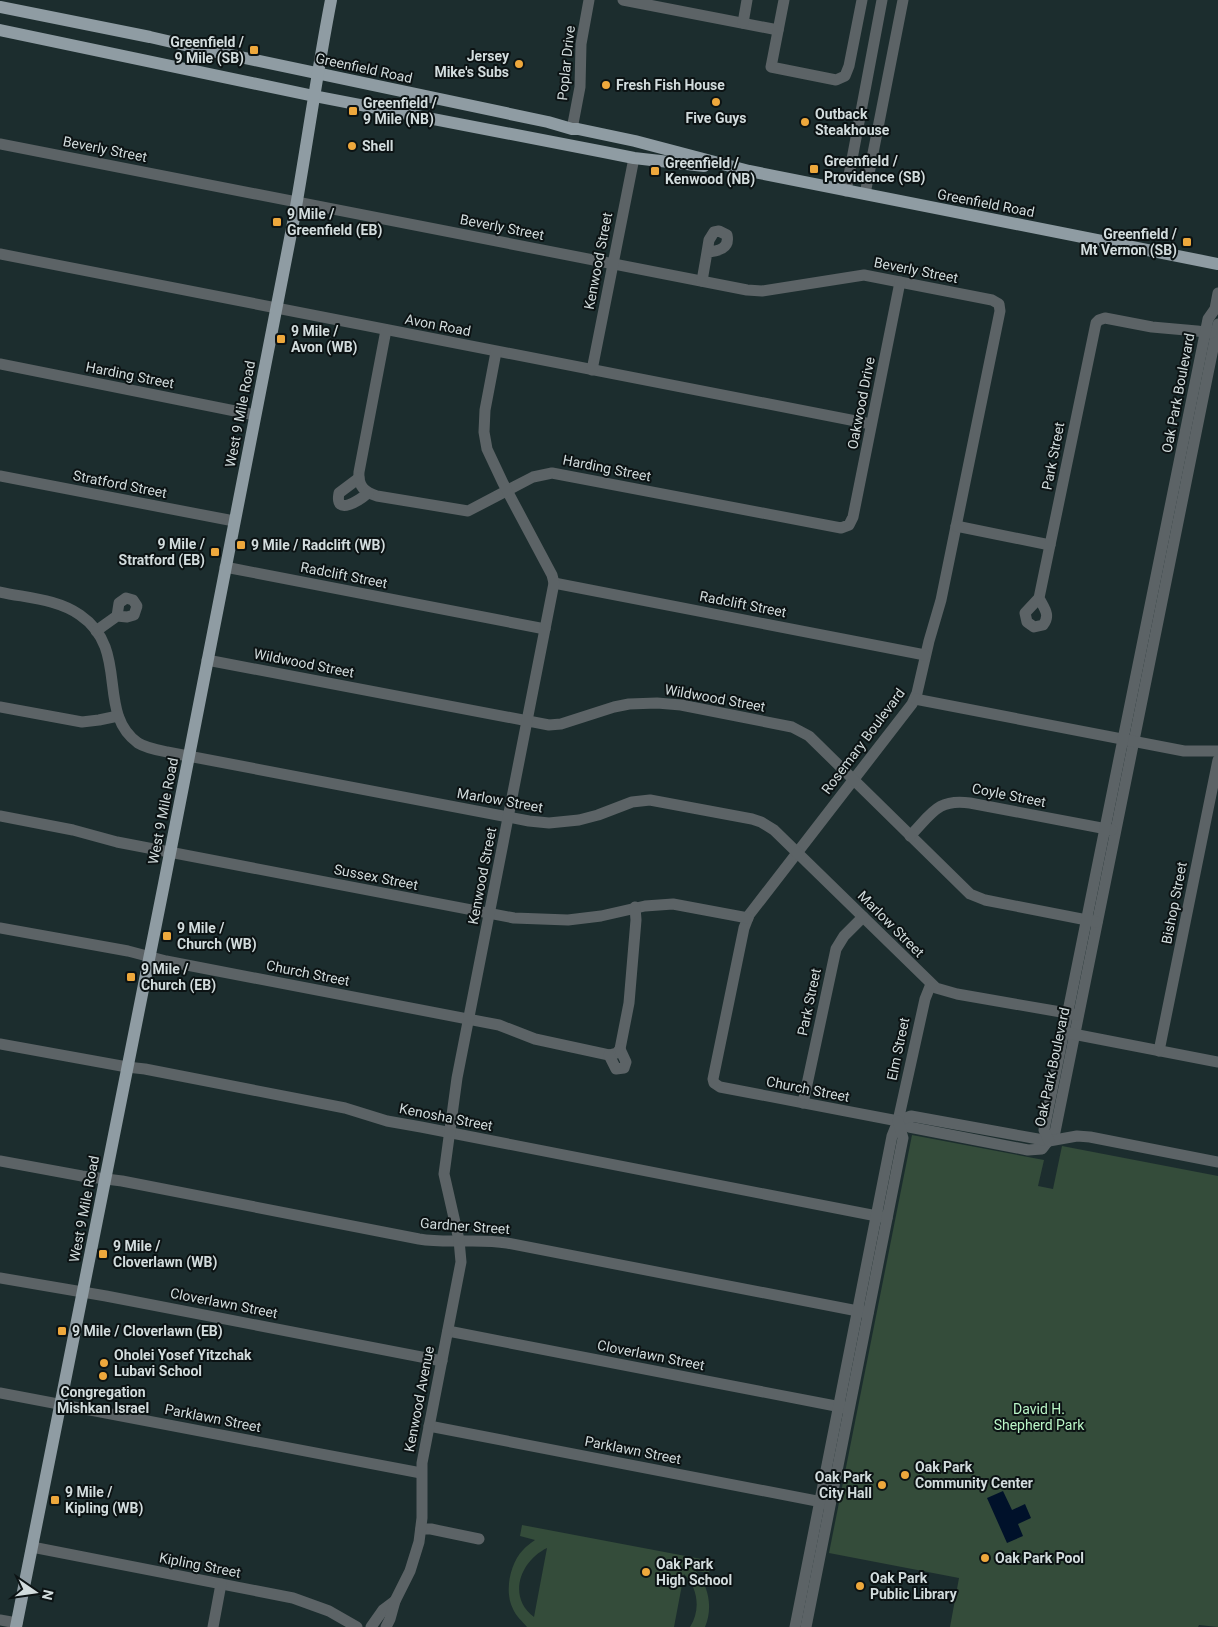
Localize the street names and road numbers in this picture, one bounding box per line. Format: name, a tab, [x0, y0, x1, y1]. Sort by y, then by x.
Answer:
street label: Poplar Drive	[554, 25, 578, 101]
street label: Greenfield Road	[314, 50, 414, 86]
street label: Beverly Street	[62, 133, 149, 165]
street label: Greenfield Road	[936, 186, 1036, 220]
street label: Beverly Street	[459, 211, 546, 243]
street label: Kenwood Street	[581, 211, 615, 311]
street label: Beverly Street	[873, 254, 960, 286]
street label: Avon Road	[404, 311, 472, 339]
street label: Oak Park Boulevard	[1159, 332, 1197, 454]
street label: Oakwood Drive	[844, 356, 878, 450]
street label: Harding Street	[85, 359, 176, 391]
street label: West 9 Mile Road	[222, 359, 258, 469]
street label: Park Street	[1039, 420, 1067, 491]
street label: Harding Street	[562, 452, 653, 484]
street label: Stratford Street	[72, 467, 169, 501]
street label: Radclift Street	[299, 559, 389, 591]
street label: Radclift Street	[698, 588, 788, 620]
street label: Wildwood Street	[252, 645, 356, 681]
street label: Wildwood Street	[663, 681, 767, 715]
street label: Rosemary Boulevard	[818, 685, 908, 797]
street label: West 9 Mile Road	[145, 756, 181, 866]
street label: Coyle Street	[971, 780, 1048, 810]
street label: Marlow Street	[456, 785, 545, 815]
street label: Kenwood Street	[465, 826, 499, 926]
street label: Bishop Street	[1158, 860, 1190, 945]
street label: Sussex Street	[333, 861, 420, 893]
street label: Marlow Street	[855, 888, 928, 961]
street label: Church Street	[265, 957, 351, 989]
street label: Park Street	[794, 966, 824, 1037]
street label: Oak Park Boulevard	[1032, 1006, 1072, 1128]
street label: Elm Street	[884, 1016, 913, 1082]
street label: Church Street	[765, 1073, 851, 1105]
street label: Kenosha Street	[398, 1100, 494, 1134]
street label: West 9 Mile Road	[66, 1154, 102, 1264]
street label: Gardner Street	[420, 1215, 511, 1237]
street label: Cloverlawn Street	[169, 1285, 279, 1321]
street label: Cloverlawn Street	[596, 1337, 706, 1373]
street label: Kenwood Avenue	[401, 1345, 437, 1453]
street label: Parklawn Street	[163, 1401, 263, 1435]
street label: Parklawn Street	[583, 1433, 683, 1467]
street label: Kipling Street	[158, 1549, 243, 1581]

